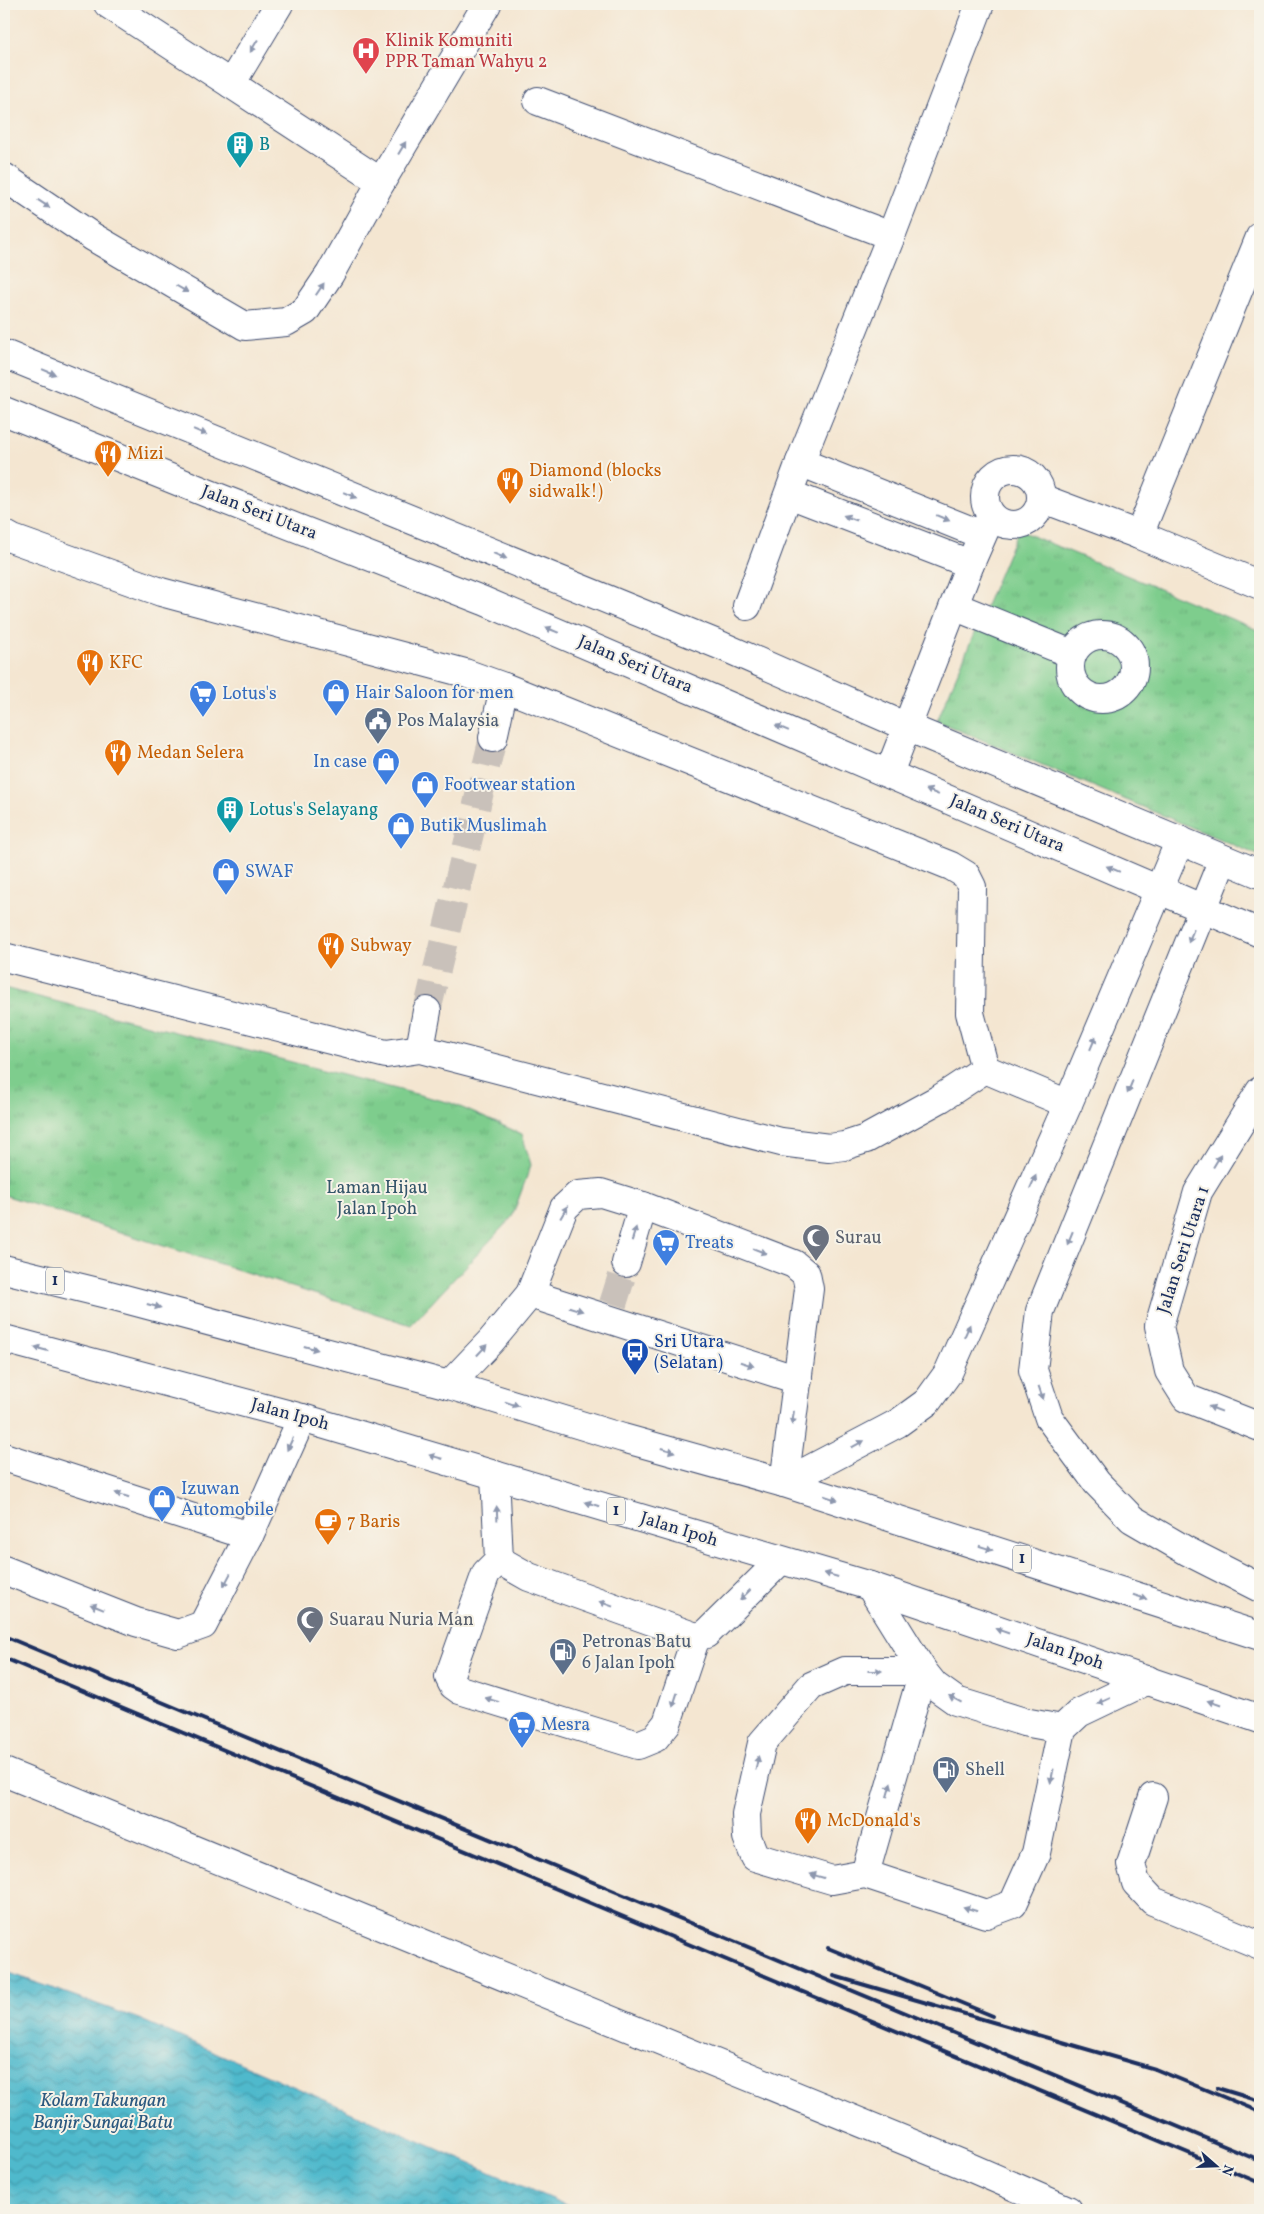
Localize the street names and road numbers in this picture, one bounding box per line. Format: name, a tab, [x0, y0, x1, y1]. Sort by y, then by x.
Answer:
street label: Jalan Seri Utara	[197, 479, 321, 547]
street label: Jalan Seri Utara	[574, 630, 696, 700]
street label: Jalan Seri Utara	[946, 789, 1068, 859]
street label: Jalan Seri Utara 1	[1152, 1183, 1216, 1317]
road number: 1	[46, 1268, 64, 1294]
street label: Jalan Ipoh	[248, 1393, 332, 1438]
road number: 1	[607, 1498, 625, 1524]
street label: Jalan Ipoh	[637, 1506, 721, 1554]
road number: 1	[1013, 1546, 1031, 1572]
street label: Jalan Ipoh	[1023, 1627, 1107, 1677]

